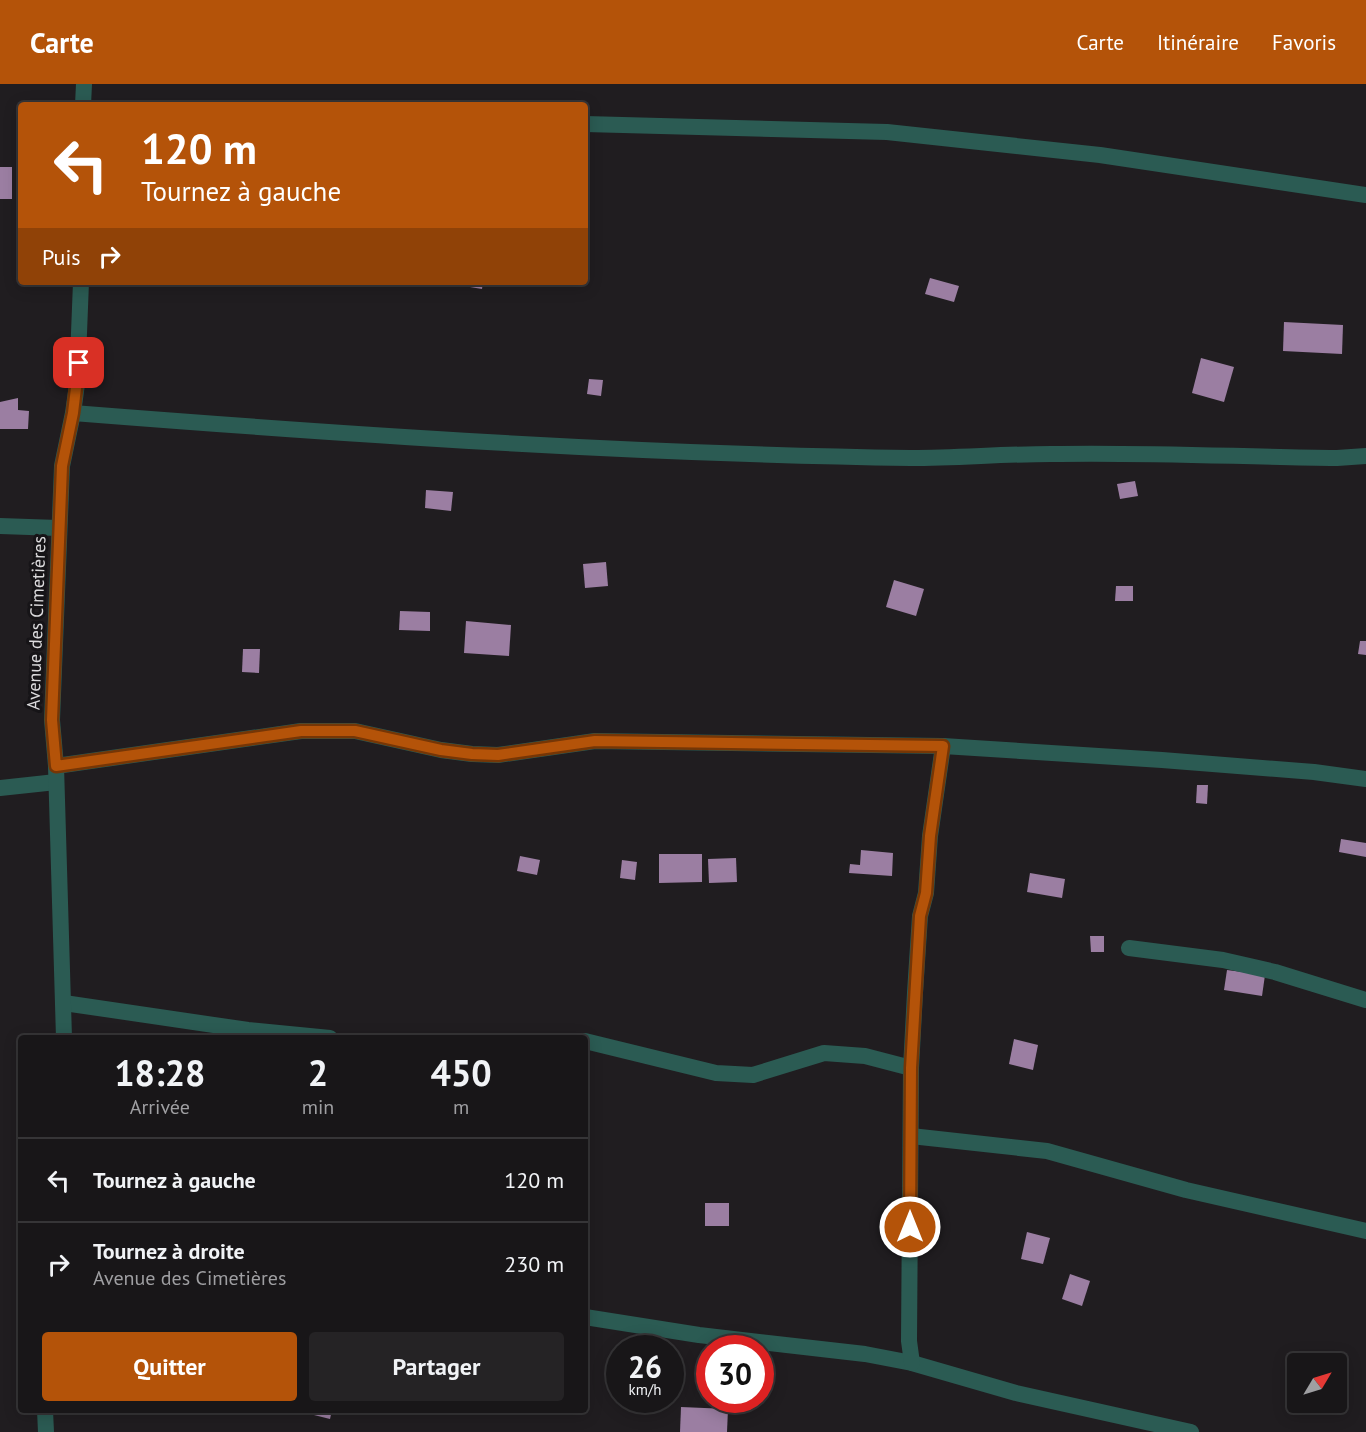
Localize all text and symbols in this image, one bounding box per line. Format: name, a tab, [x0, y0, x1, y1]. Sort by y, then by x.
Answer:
text: Carte	[30, 24, 94, 61]
text: Carte	[1077, 29, 1124, 56]
text: Itinéraire	[1157, 29, 1239, 56]
text: Favoris	[1272, 29, 1336, 56]
text: 120 m	[141, 121, 257, 176]
icon: left	[42, 126, 120, 204]
text: Tournez à gauche	[141, 174, 341, 208]
icon: right	[93, 240, 126, 273]
text: Puis	[42, 243, 81, 271]
pin	[53, 337, 104, 388]
icon: arrive	[62, 346, 95, 379]
street label: Avenue des Cimetières	[21, 536, 51, 710]
text: 18:28	[114, 1049, 206, 1096]
text: 2	[308, 1049, 328, 1096]
text: 450	[431, 1049, 492, 1096]
text: Arrivée	[130, 1094, 190, 1120]
text: min	[302, 1094, 334, 1120]
text: m	[453, 1094, 469, 1120]
icon: left	[42, 1164, 75, 1197]
text: Tournez à gauche	[93, 1166, 256, 1194]
text: 120 m	[504, 1166, 564, 1194]
position arrow	[878, 1195, 942, 1259]
text: Tournez à droite	[93, 1237, 245, 1265]
icon: right	[42, 1248, 75, 1281]
text: 230 m	[504, 1250, 564, 1278]
text: Avenue des Cimetières	[93, 1265, 286, 1291]
button: Quitter	[42, 1332, 297, 1401]
button: Partager	[309, 1332, 564, 1401]
speed limit sign: 30	[696, 1335, 774, 1413]
text: 26	[628, 1347, 662, 1386]
north arrow	[1287, 1353, 1347, 1413]
map controls	[1287, 1353, 1347, 1413]
text: km/h	[629, 1380, 661, 1399]

